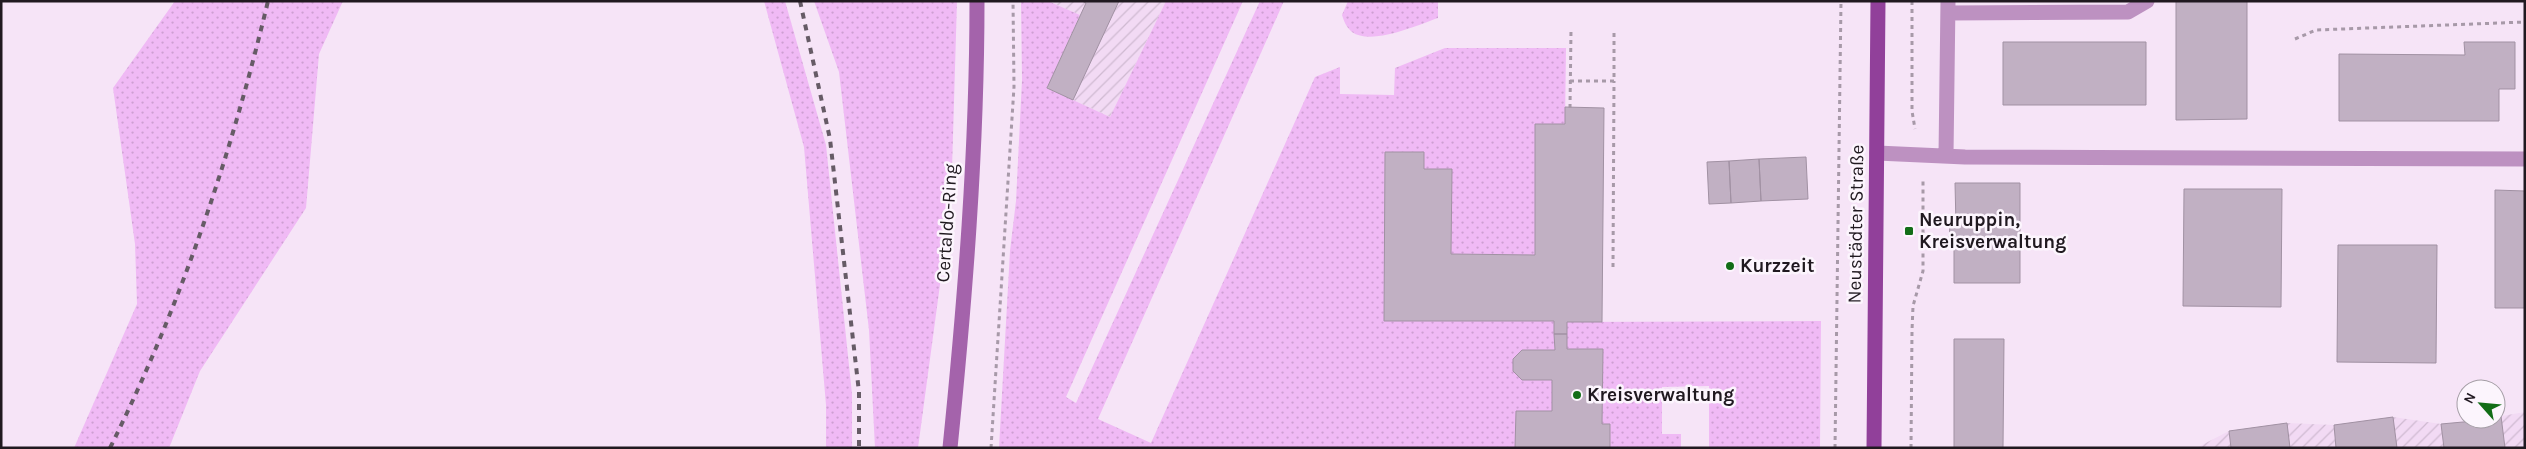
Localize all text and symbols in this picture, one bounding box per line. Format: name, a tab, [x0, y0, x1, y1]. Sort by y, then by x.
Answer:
street label: Neustädter Straße	[1844, 144, 1868, 304]
street label: Certaldo-Ring	[932, 163, 962, 283]
place label: Neuruppin, Kreisverwaltung	[1919, 209, 2066, 253]
marker: Neuruppin, Kreisverwaltung	[1903, 225, 1915, 237]
place label: Kurzzeit	[1740, 255, 1814, 277]
marker: Kurzzeit	[1724, 260, 1736, 272]
north arrow	[2456, 379, 2506, 429]
place label: Kreisverwaltung	[1587, 384, 1734, 406]
marker: Kreisverwaltung	[1571, 389, 1583, 401]
text: N	[2460, 390, 2480, 407]

